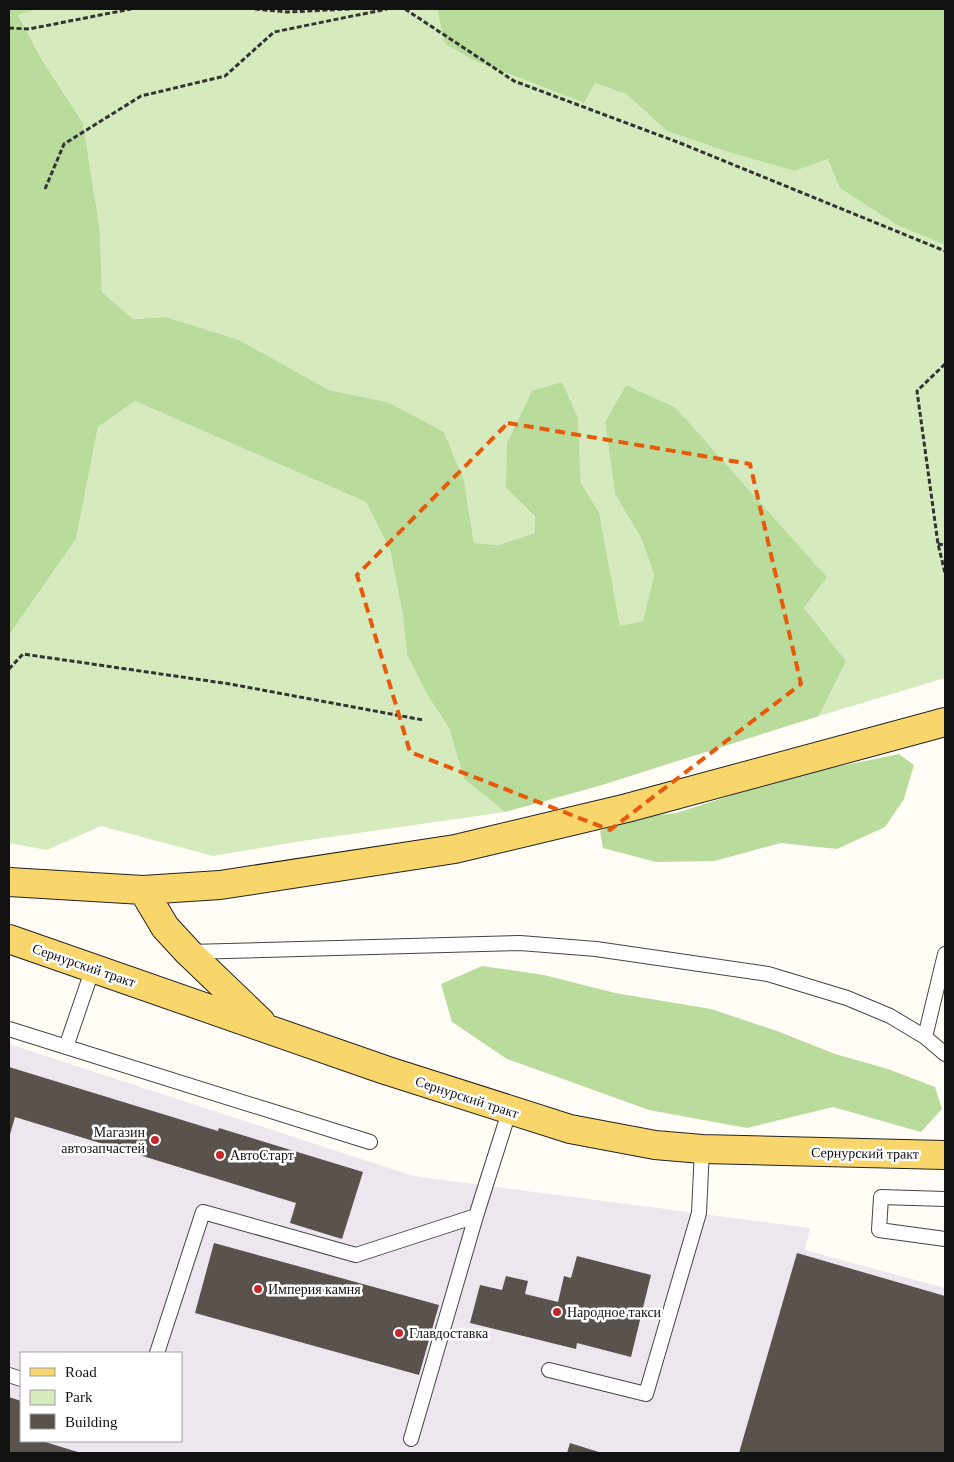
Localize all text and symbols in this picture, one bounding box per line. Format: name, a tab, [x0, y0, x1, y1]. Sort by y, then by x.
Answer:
street label: Сернурский тракт	[30, 941, 137, 990]
street label: Сернурский тракт	[413, 1074, 520, 1121]
place label: Магазин автозапчастей	[61, 1125, 146, 1156]
marker: Магазин автозапчастей	[149, 1134, 161, 1146]
street label: Сернурский тракт	[811, 1145, 919, 1162]
place label: АвтоСтарт	[230, 1148, 294, 1163]
marker: АвтоСтарт	[214, 1149, 226, 1161]
place label: Империя камня	[268, 1282, 361, 1297]
marker: Империя камня	[252, 1283, 264, 1295]
place label: Народное такси	[567, 1305, 662, 1320]
marker: Народное такси	[551, 1306, 563, 1318]
place label: Главдоставка	[409, 1326, 489, 1341]
marker: Главдоставка	[393, 1327, 405, 1339]
legend	[20, 1352, 182, 1442]
text: Road	[65, 1364, 97, 1380]
text: Park	[65, 1389, 93, 1405]
text: Building	[65, 1414, 118, 1430]

